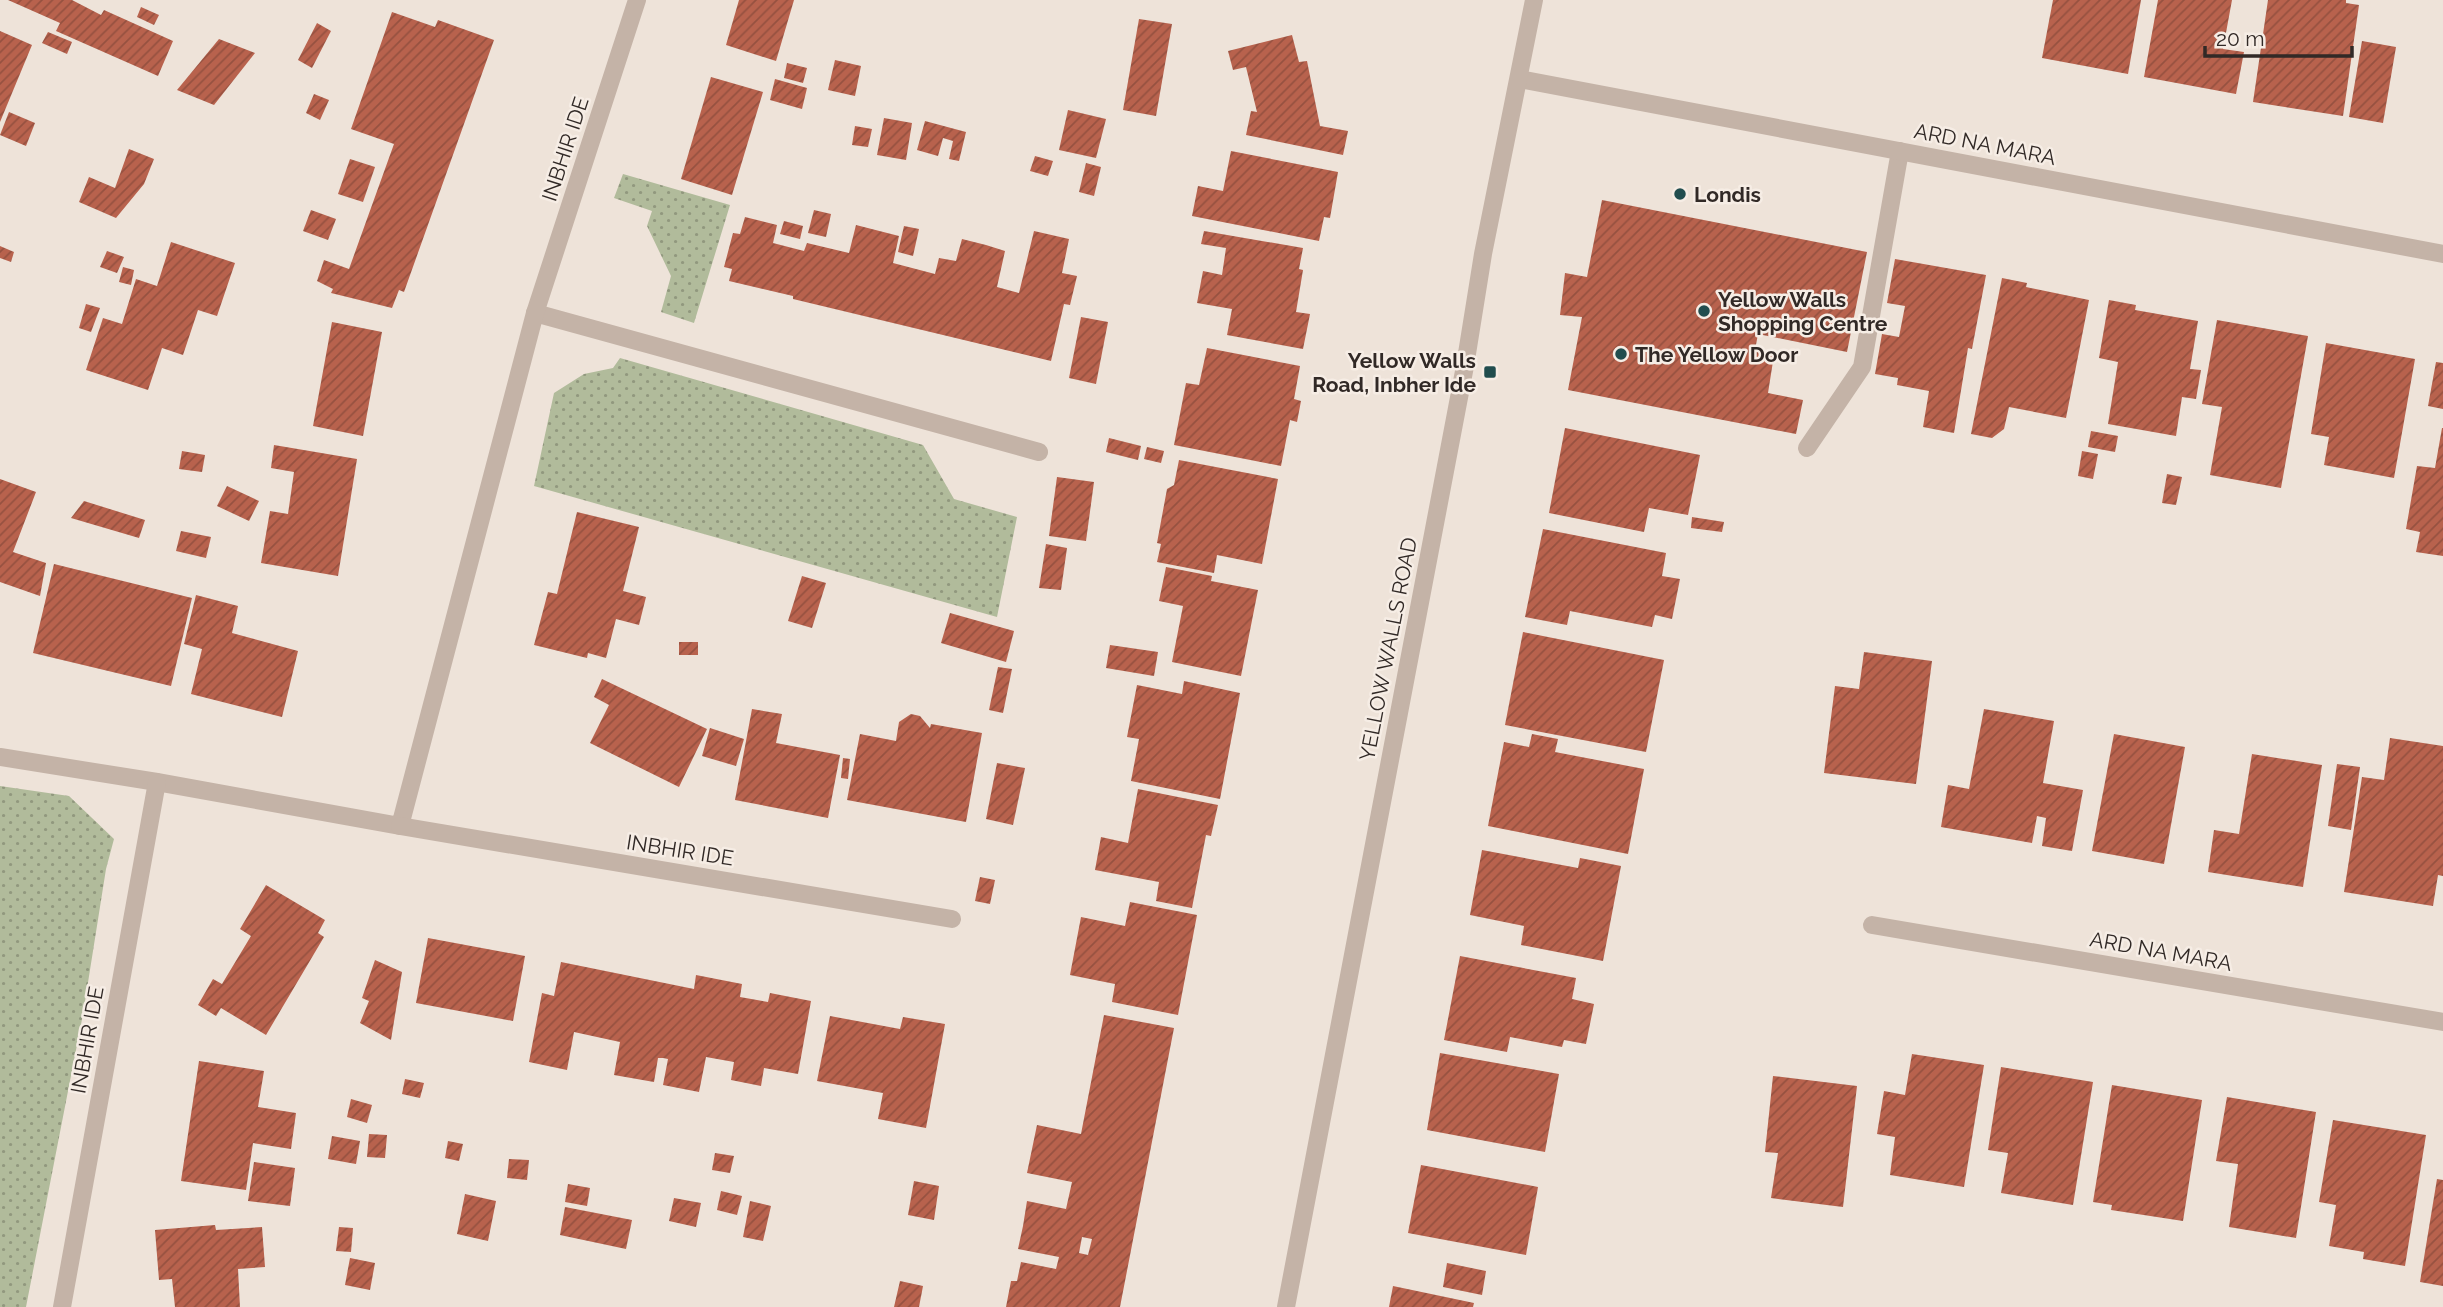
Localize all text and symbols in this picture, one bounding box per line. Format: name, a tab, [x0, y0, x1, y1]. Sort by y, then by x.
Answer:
scale bar	[2205, 14, 2352, 58]
text: 20 m	[2216, 26, 2264, 51]
street label: INBHIR IDE	[536, 94, 594, 204]
street label: ARD NA MARA	[1912, 118, 2058, 170]
place label: Londis	[1694, 182, 1761, 207]
marker: Londis	[1672, 186, 1688, 202]
place label: Yellow Walls Shopping Centre	[1718, 287, 1888, 336]
marker: Yellow Walls Shopping Centre	[1696, 303, 1712, 319]
place label: The Yellow Door	[1635, 342, 1798, 367]
marker: The Yellow Door	[1613, 346, 1629, 362]
place label: Yellow Walls Road, Inbher Ide	[1312, 348, 1476, 397]
marker: Yellow Walls Road, Inbher Ide	[1482, 364, 1498, 380]
street label: YELLOW WALLS ROAD	[1354, 535, 1422, 763]
street label: INBHIR IDE	[625, 829, 735, 871]
street label: ARD NA MARA	[2088, 926, 2234, 976]
street label: INBHIR IDE	[65, 985, 109, 1095]

